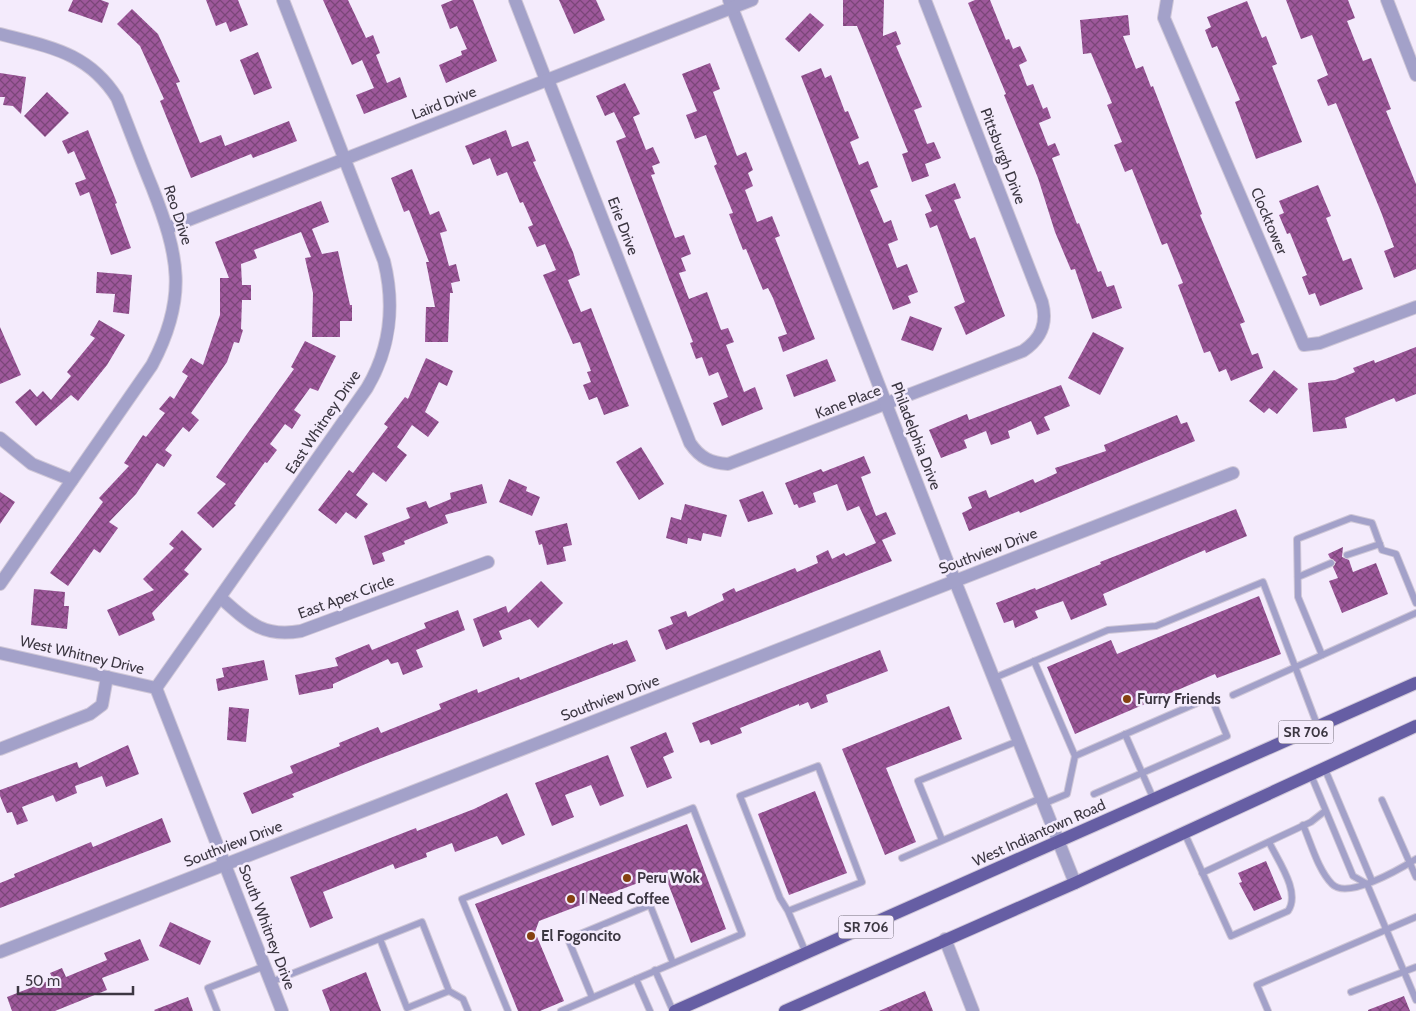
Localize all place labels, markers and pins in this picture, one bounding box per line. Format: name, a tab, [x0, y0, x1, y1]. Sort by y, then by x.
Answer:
place label: Furry Friends	[1137, 690, 1221, 708]
marker: Furry Friends	[1121, 693, 1133, 705]
place label: Peru Wok	[637, 869, 700, 887]
marker: Peru Wok	[621, 872, 633, 884]
place label: I Need Coffee	[581, 890, 670, 908]
marker: I Need Coffee	[565, 893, 577, 905]
place label: El Fogoncito	[541, 927, 622, 945]
marker: El Fogoncito	[525, 930, 537, 942]

